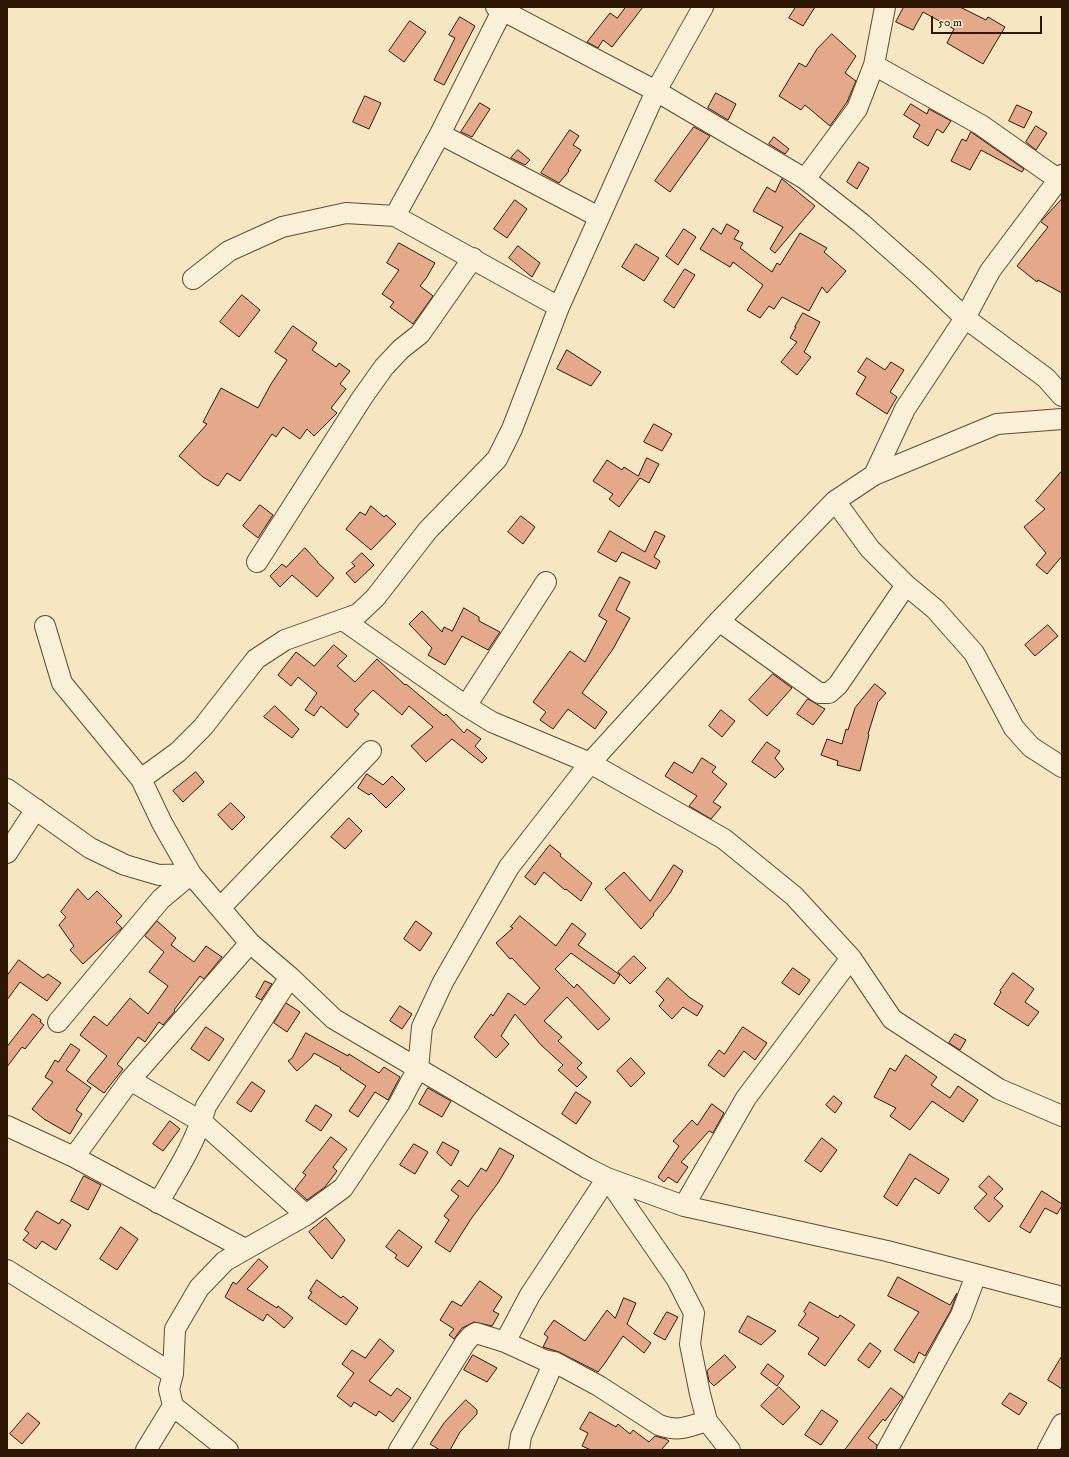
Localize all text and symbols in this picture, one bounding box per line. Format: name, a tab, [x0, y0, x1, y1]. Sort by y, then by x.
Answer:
scale bar	[933, 8, 1044, 34]
text: 50 m	[938, 15, 962, 30]

